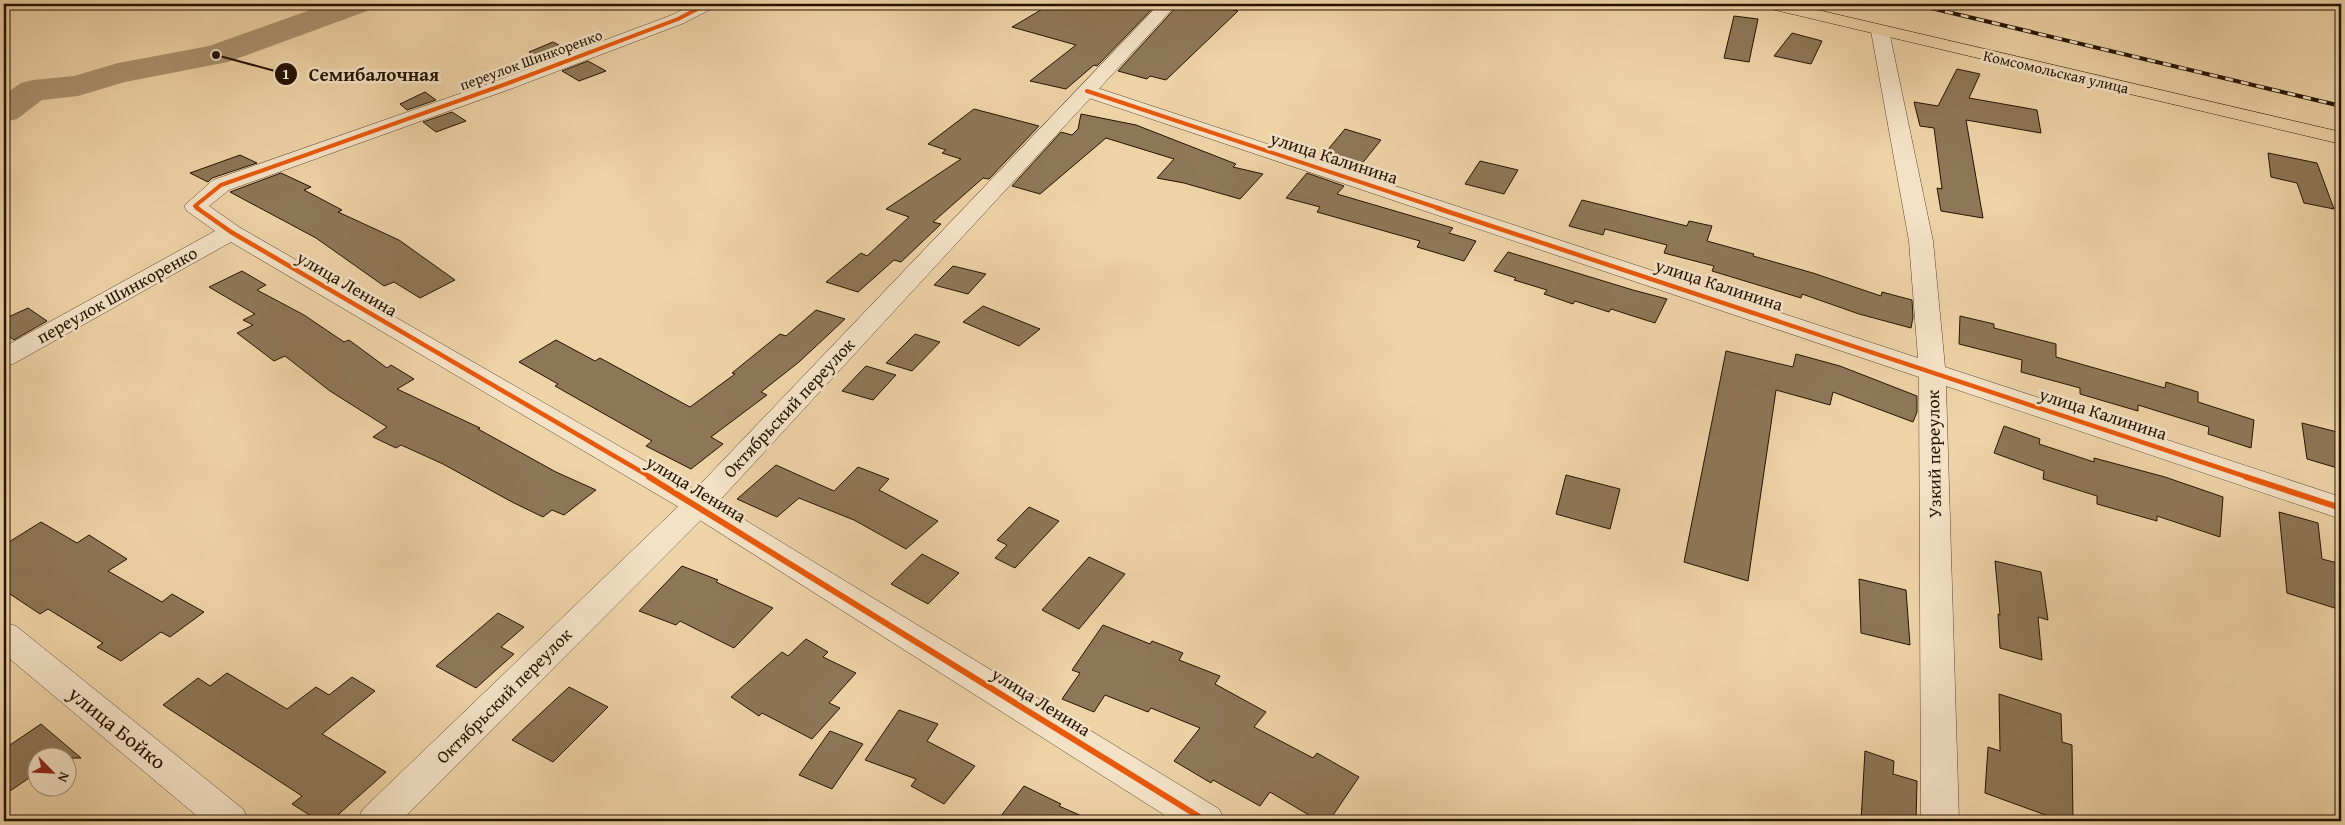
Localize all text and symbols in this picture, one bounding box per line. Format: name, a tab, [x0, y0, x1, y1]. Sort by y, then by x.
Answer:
street label: переулок Шинкоренко	[457, 24, 605, 95]
street label: Комсомольская улица	[1981, 45, 2132, 99]
callout: Семибалочная	[274, 57, 449, 91]
text: Семибалочная	[309, 60, 439, 88]
text: 1	[282, 63, 290, 84]
street label: улица Калинина	[1266, 124, 1402, 191]
street label: переулок Шинкоренко	[31, 239, 202, 350]
street label: улица Ленина	[291, 243, 403, 324]
street label: улица Калинина	[1651, 251, 1787, 318]
street label: Октябрьский переулок	[716, 331, 861, 484]
street label: улица Калинина	[2035, 380, 2171, 447]
street label: Узкий переулок	[1919, 389, 1948, 518]
street label: улица Ленина	[640, 447, 752, 529]
street label: Октябрьский переулок	[429, 621, 578, 770]
street label: улица Ленина	[986, 660, 1097, 743]
street label: улица Бойко	[61, 678, 173, 777]
north arrow	[28, 748, 78, 798]
text: N	[53, 769, 75, 786]

